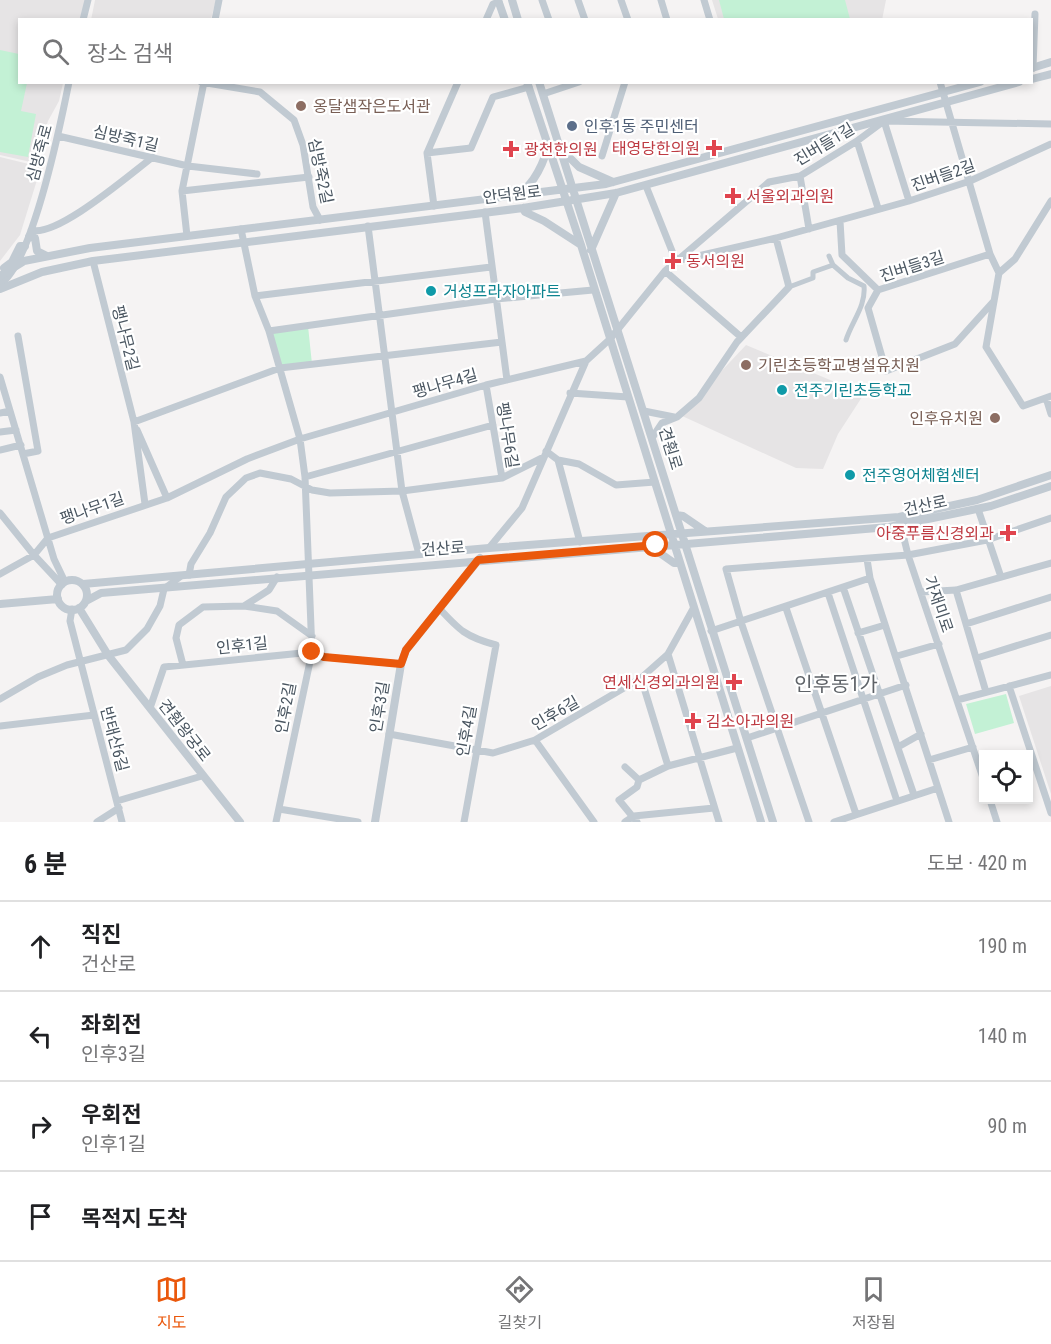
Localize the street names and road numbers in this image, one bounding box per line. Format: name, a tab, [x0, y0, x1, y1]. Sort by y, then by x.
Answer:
street label: 진버들1길	[791, 119, 858, 170]
street label: 심방죽로	[23, 122, 56, 184]
street label: 심방죽1길	[91, 122, 161, 155]
street label: 심방죽2길	[304, 136, 337, 206]
street label: 진버들2길	[908, 156, 978, 195]
street label: 안덕원로	[482, 181, 543, 208]
street label: 진버들3길	[877, 247, 947, 286]
street label: 팽나무2길	[108, 303, 143, 373]
street label: 팽나무4길	[410, 365, 480, 402]
street label: 팽나무6길	[493, 401, 522, 470]
street label: 견훤로	[655, 424, 686, 472]
street label: 팽나무1길	[57, 489, 127, 528]
street label: 건산로	[902, 492, 949, 519]
street label: 건산로	[420, 537, 466, 560]
street label: 가재미로	[920, 573, 957, 635]
street label: 인후1길	[215, 633, 269, 658]
street label: 인후3길	[366, 680, 393, 734]
street label: 인후2길	[271, 681, 300, 735]
street label: 인후6길	[528, 692, 583, 735]
street label: 견훤왕궁로	[154, 695, 215, 765]
street label: 반태산6길	[97, 704, 132, 774]
street label: 인후4길	[453, 704, 480, 758]

